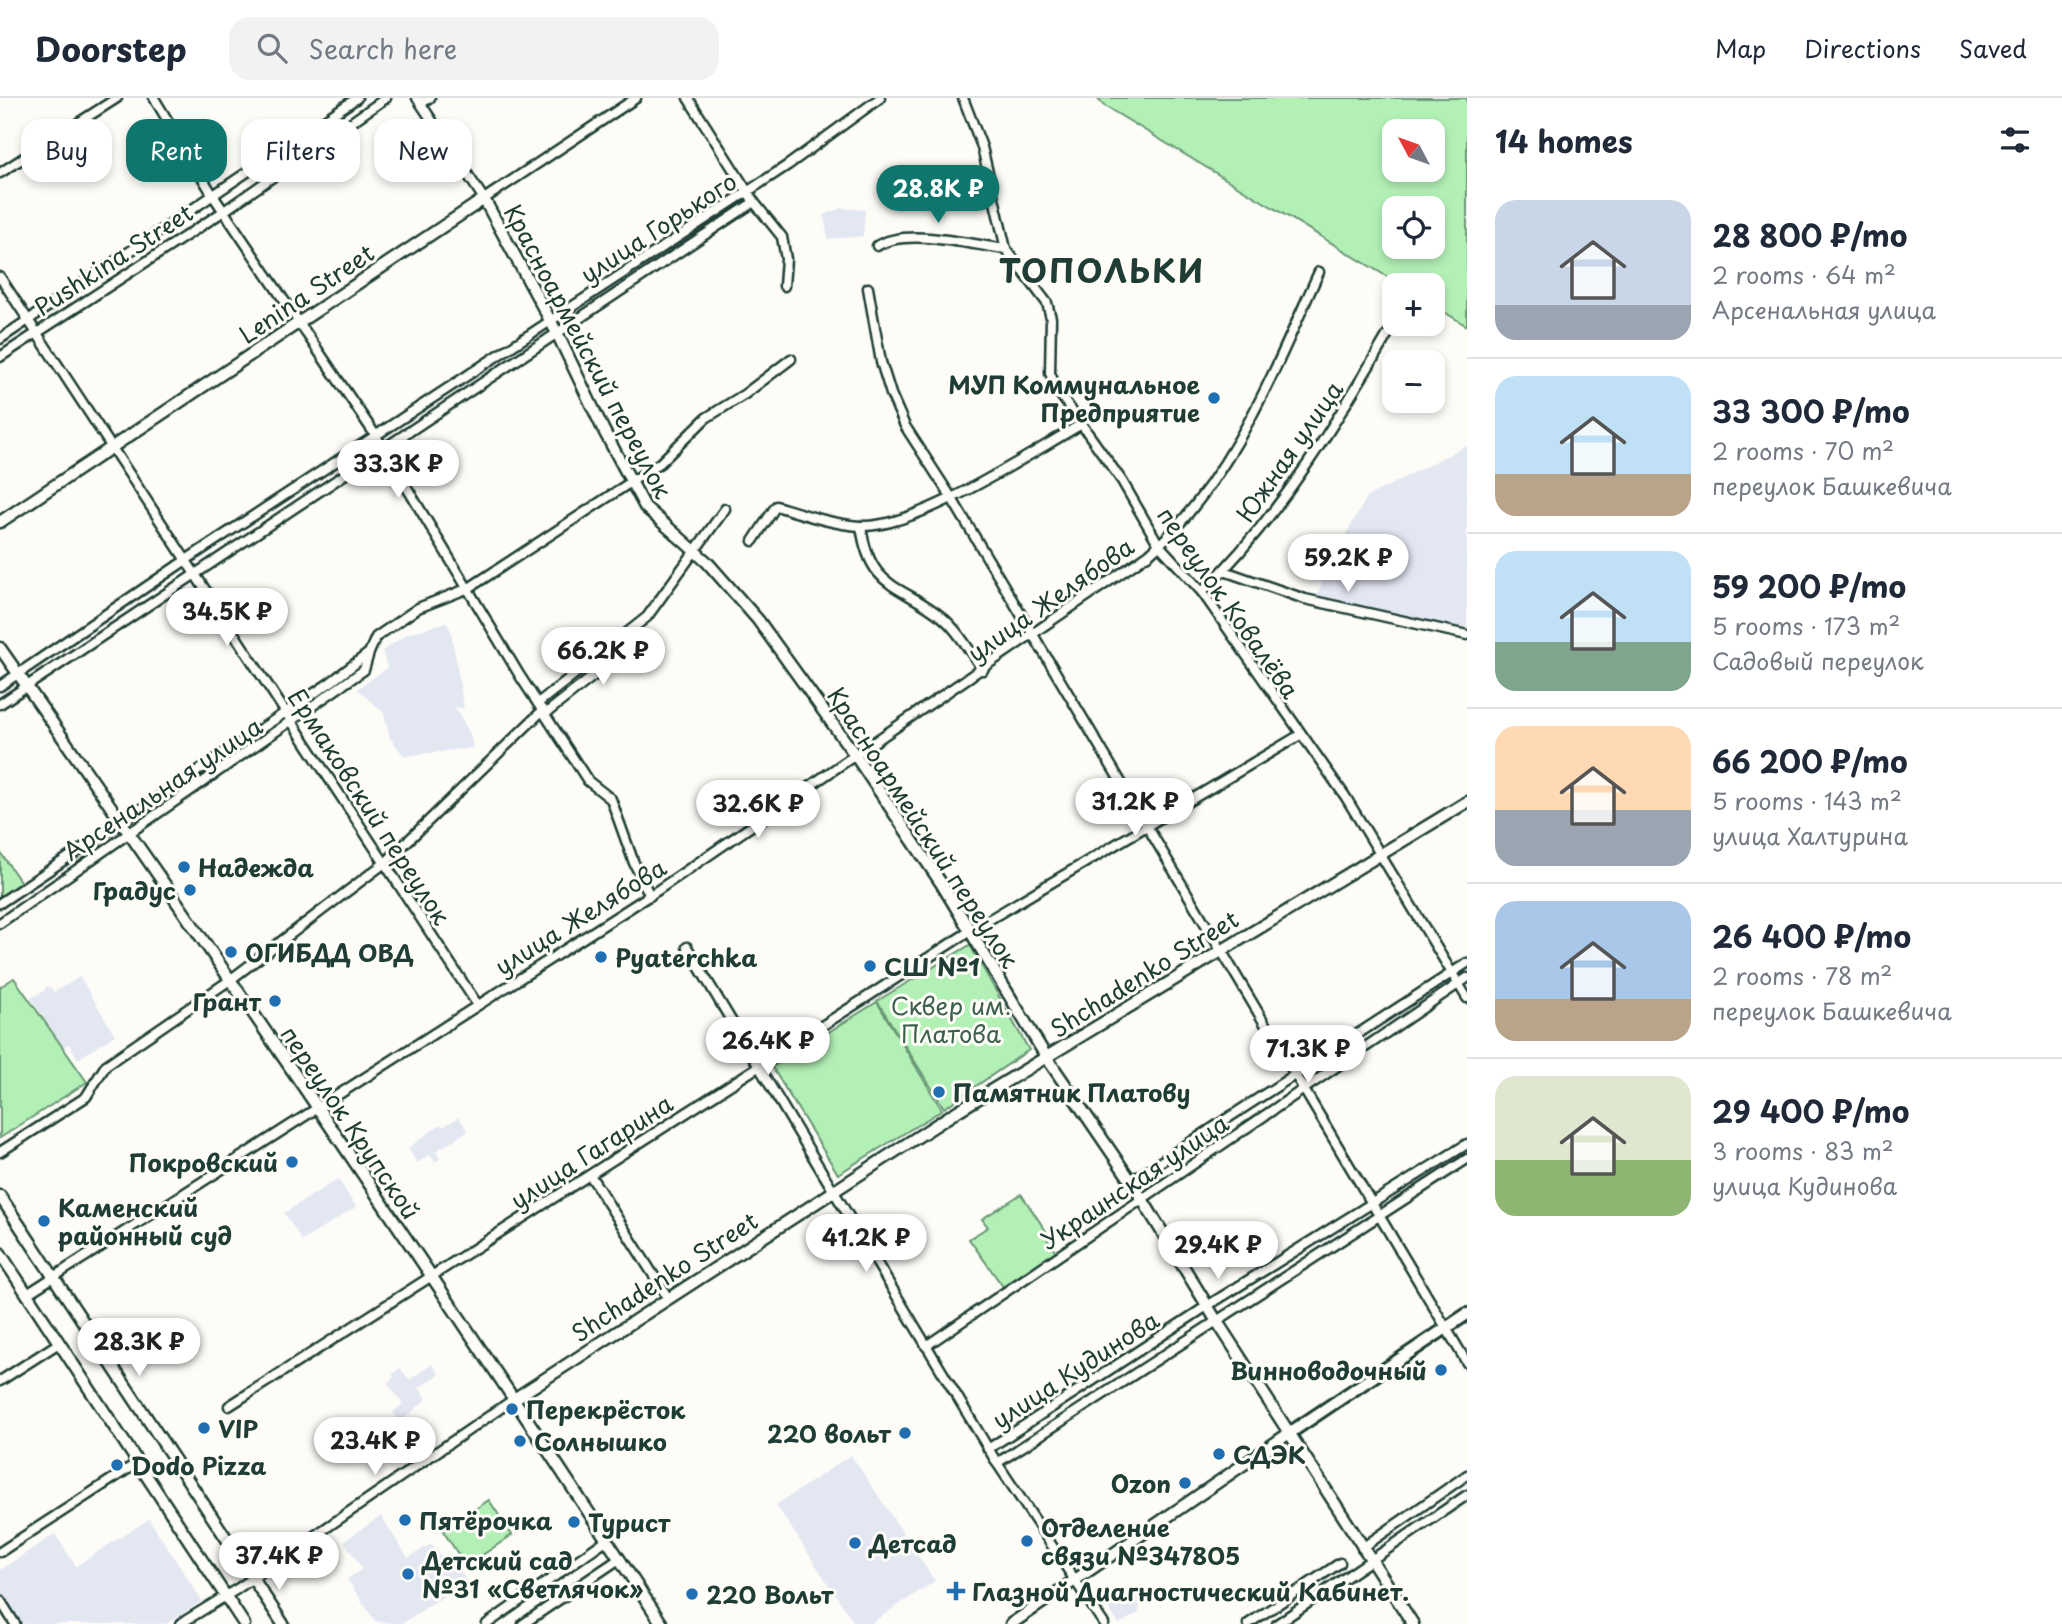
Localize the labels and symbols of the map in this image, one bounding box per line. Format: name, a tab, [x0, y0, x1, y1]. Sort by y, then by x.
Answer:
north arrow	[1382, 119, 1446, 182]
street label: улица Горького	[572, 163, 744, 291]
pin: 28.8K ₽	[873, 166, 1003, 225]
street label: Pushkina Street	[26, 194, 200, 324]
street label: Красноармейский переулок	[496, 198, 682, 505]
street label: Lenina Street	[231, 234, 381, 352]
district label: ТОПОЛЬКИ	[999, 246, 1205, 294]
place label: МУП Коммунальное Предприятие	[948, 366, 1200, 430]
street label: Южная улица	[1227, 373, 1351, 529]
marker: МУП Коммунальное Предприятие	[1206, 390, 1222, 406]
pin: 33.3K ₽	[333, 440, 463, 500]
street label: переулок Ковалёва	[1149, 499, 1309, 705]
street label: улица Желябова	[959, 528, 1141, 670]
pin: 59.2K ₽	[1283, 534, 1413, 594]
pin: 34.5K ₽	[162, 588, 292, 648]
pin: 66.2K ₽	[538, 628, 668, 687]
street label: Красноармейский переулок	[819, 679, 1029, 975]
street label: Ермаковский переулок	[280, 681, 461, 932]
street label: Арсенальная улица	[55, 708, 269, 868]
pin: 31.2K ₽	[1070, 778, 1200, 838]
pin: 32.6K ₽	[693, 780, 823, 840]
place label: Надежда	[198, 849, 314, 885]
street label: улица Желябова	[487, 849, 673, 983]
marker: Надежда	[176, 859, 192, 875]
place label: Градус	[93, 872, 176, 908]
marker: Градус	[182, 882, 198, 898]
street label: Shchadenko Street	[1043, 900, 1245, 1045]
place label: ОГИБДД ОВД	[245, 934, 414, 970]
place label: Pyaterchka	[615, 939, 758, 975]
marker: ОГИБДД ОВД	[223, 944, 239, 960]
place label: СШ №1	[884, 948, 980, 984]
marker: Pyaterchka	[593, 949, 609, 965]
marker: СШ №1	[862, 958, 878, 974]
place label: Грант	[192, 983, 262, 1019]
park label: Сквер им. Платова	[891, 987, 1011, 1051]
marker: Грант	[267, 993, 283, 1009]
street label: переулок Крупской	[273, 1018, 429, 1226]
pin: 26.4K ₽	[703, 1018, 833, 1077]
pin: 71.3K ₽	[1243, 1026, 1373, 1085]
place label: Памятник Платову	[953, 1074, 1190, 1110]
marker: Памятник Платову	[931, 1084, 947, 1100]
street label: улица Гагарина	[503, 1085, 679, 1217]
street label: Украинская улица	[1033, 1105, 1235, 1257]
place label: Покровский	[129, 1144, 278, 1180]
marker: Покровский	[284, 1154, 300, 1170]
place label: Каменский районный суд	[58, 1189, 232, 1253]
street label: Shchadenko Street	[564, 1202, 765, 1350]
marker: Каменский районный суд	[36, 1213, 52, 1229]
pin: 41.2K ₽	[801, 1214, 931, 1274]
pin: 29.4K ₽	[1153, 1222, 1283, 1281]
street label: улица Кудинова	[984, 1301, 1166, 1437]
pin: 28.3K ₽	[74, 1318, 204, 1378]
place label: Винноводочный	[1230, 1352, 1427, 1388]
marker: Винноводочный	[1433, 1362, 1449, 1378]
place label: Перекрёсток	[526, 1391, 686, 1427]
marker: Перекрёсток	[504, 1401, 520, 1417]
place label: VIP	[218, 1410, 259, 1446]
place label: 220 вольт	[767, 1415, 892, 1451]
pin: 23.4K ₽	[310, 1418, 440, 1477]
marker: VIP	[196, 1420, 212, 1436]
place label: Солнышко	[534, 1423, 667, 1459]
marker: 220 вольт	[897, 1425, 913, 1441]
marker: Солнышко	[512, 1433, 528, 1449]
place label: СДЭК	[1233, 1436, 1306, 1472]
marker: СДЭК	[1211, 1446, 1227, 1462]
place label: Dodo Pizza	[131, 1447, 267, 1483]
marker: Dodo Pizza	[109, 1457, 125, 1473]
place label: Ozon	[1111, 1465, 1171, 1501]
marker: Ozon	[1177, 1475, 1193, 1491]
place label: Пятёрочка	[419, 1502, 553, 1538]
place label: Турист	[588, 1504, 671, 1540]
place label: Отделение связи №347805	[1041, 1509, 1240, 1573]
marker: Пятёрочка	[397, 1512, 413, 1528]
marker: Турист	[566, 1514, 582, 1530]
place label: Детсад	[868, 1525, 957, 1561]
pin: 37.4K ₽	[214, 1532, 344, 1592]
marker: Отделение связи №347805	[1019, 1533, 1035, 1549]
marker: Детсад	[847, 1535, 863, 1551]
place label: Детский сад №31 «Светлячок»	[421, 1542, 643, 1606]
marker: Детский сад №31 «Светлячок»	[400, 1566, 416, 1582]
place label: Глазной Диагностический Кабинет.	[972, 1573, 1409, 1609]
place label: 220 Вольт	[706, 1576, 834, 1612]
marker: Глазной Диагностический Кабинет.	[946, 1581, 966, 1601]
marker: 220 Вольт	[684, 1586, 700, 1602]

